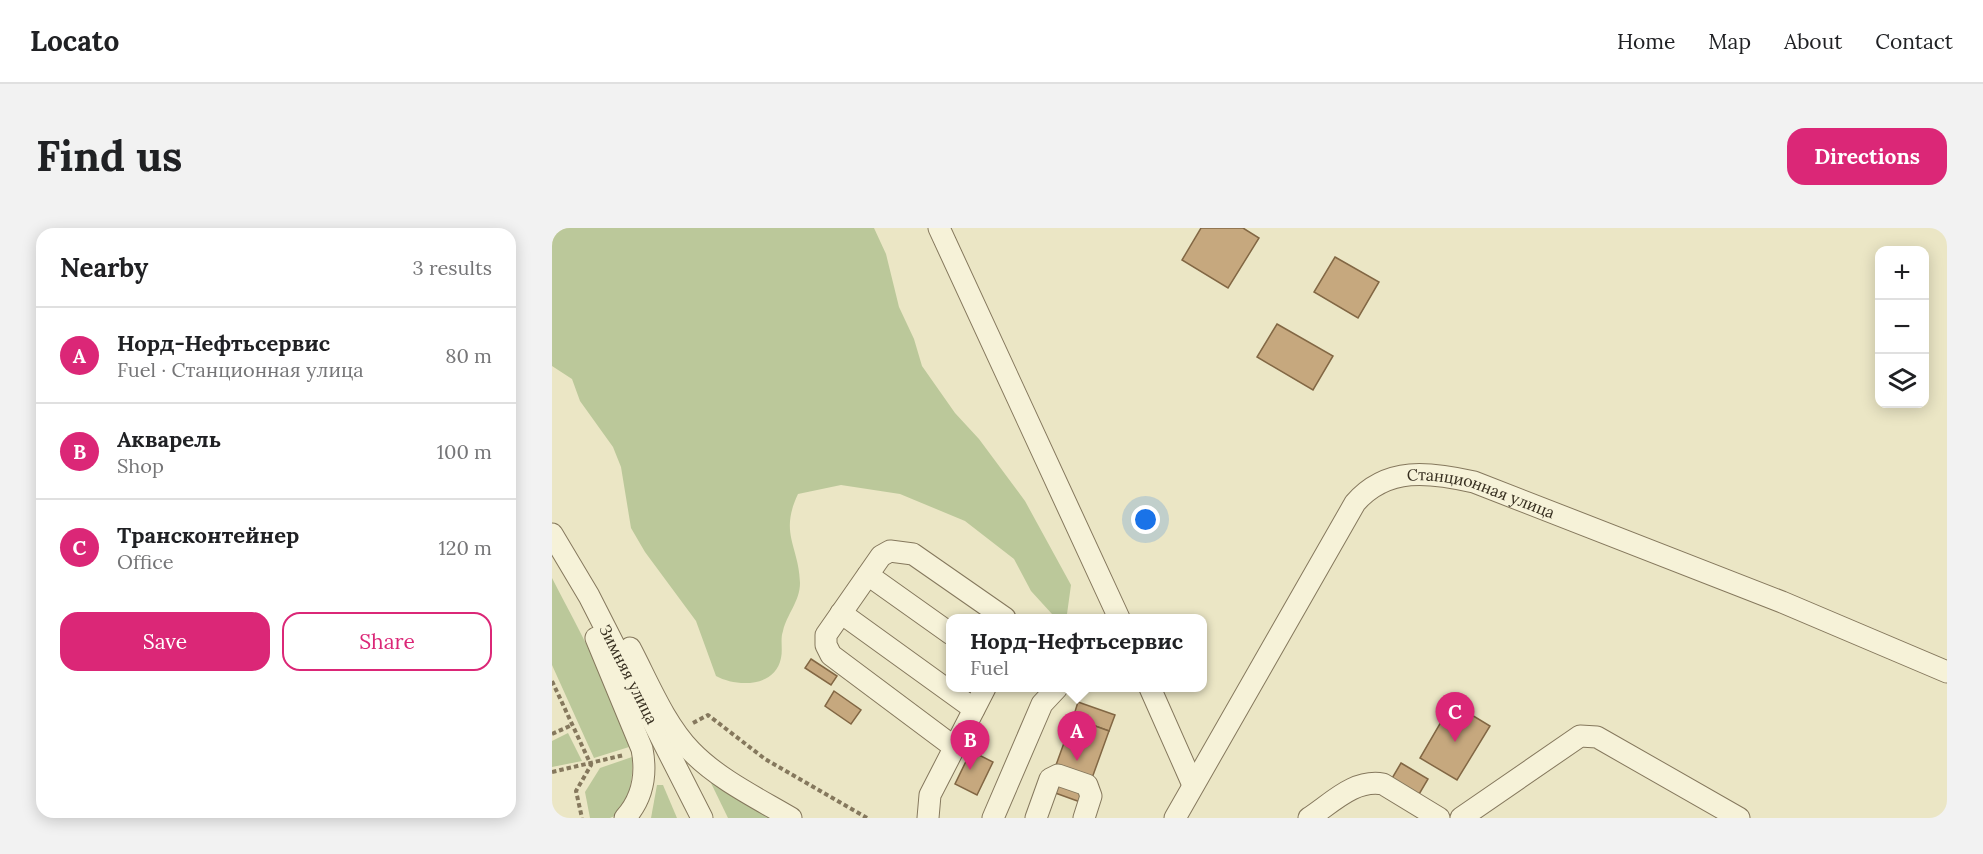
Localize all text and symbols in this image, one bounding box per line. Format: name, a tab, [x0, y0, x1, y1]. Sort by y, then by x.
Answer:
text: Locato	[30, 23, 119, 59]
text: Home	[1617, 28, 1675, 55]
text: Map	[1708, 28, 1751, 55]
text: About	[1784, 28, 1842, 55]
text: Contact	[1875, 28, 1953, 55]
button: Directions	[1787, 128, 1947, 185]
text: Find us	[36, 129, 182, 183]
map controls	[1875, 246, 1929, 408]
button: +	[1875, 246, 1929, 300]
text: Nearby	[60, 251, 148, 284]
text: 3 results	[413, 255, 492, 280]
button: −	[1875, 300, 1929, 354]
text: Норд-Нефтьсервис	[117, 329, 330, 357]
text: A	[73, 343, 86, 368]
text: 80 m	[445, 343, 492, 368]
button: layers	[1875, 354, 1929, 408]
text: Fuel · Станционная улица	[117, 357, 364, 382]
text: Акварель	[117, 425, 221, 453]
text: B	[73, 439, 86, 464]
text: 100 m	[437, 439, 492, 464]
text: Shop	[117, 453, 164, 478]
street label: Станционная улица	[1406, 464, 1558, 523]
your location	[1131, 505, 1160, 534]
text: Трансконтейнер	[117, 521, 299, 549]
text: C	[73, 535, 86, 560]
text: 120 m	[438, 535, 492, 560]
text: Office	[117, 549, 174, 574]
button: Save	[60, 612, 270, 671]
button: Share	[282, 612, 492, 671]
popup	[946, 614, 1207, 692]
street label: Зимняя улица	[595, 621, 663, 728]
text: Норд-Нефтьсервис	[970, 627, 1183, 655]
text: Fuel	[970, 655, 1009, 680]
pin: C	[1436, 692, 1474, 742]
pin: A	[1058, 712, 1096, 761]
pin: B	[950, 720, 990, 770]

